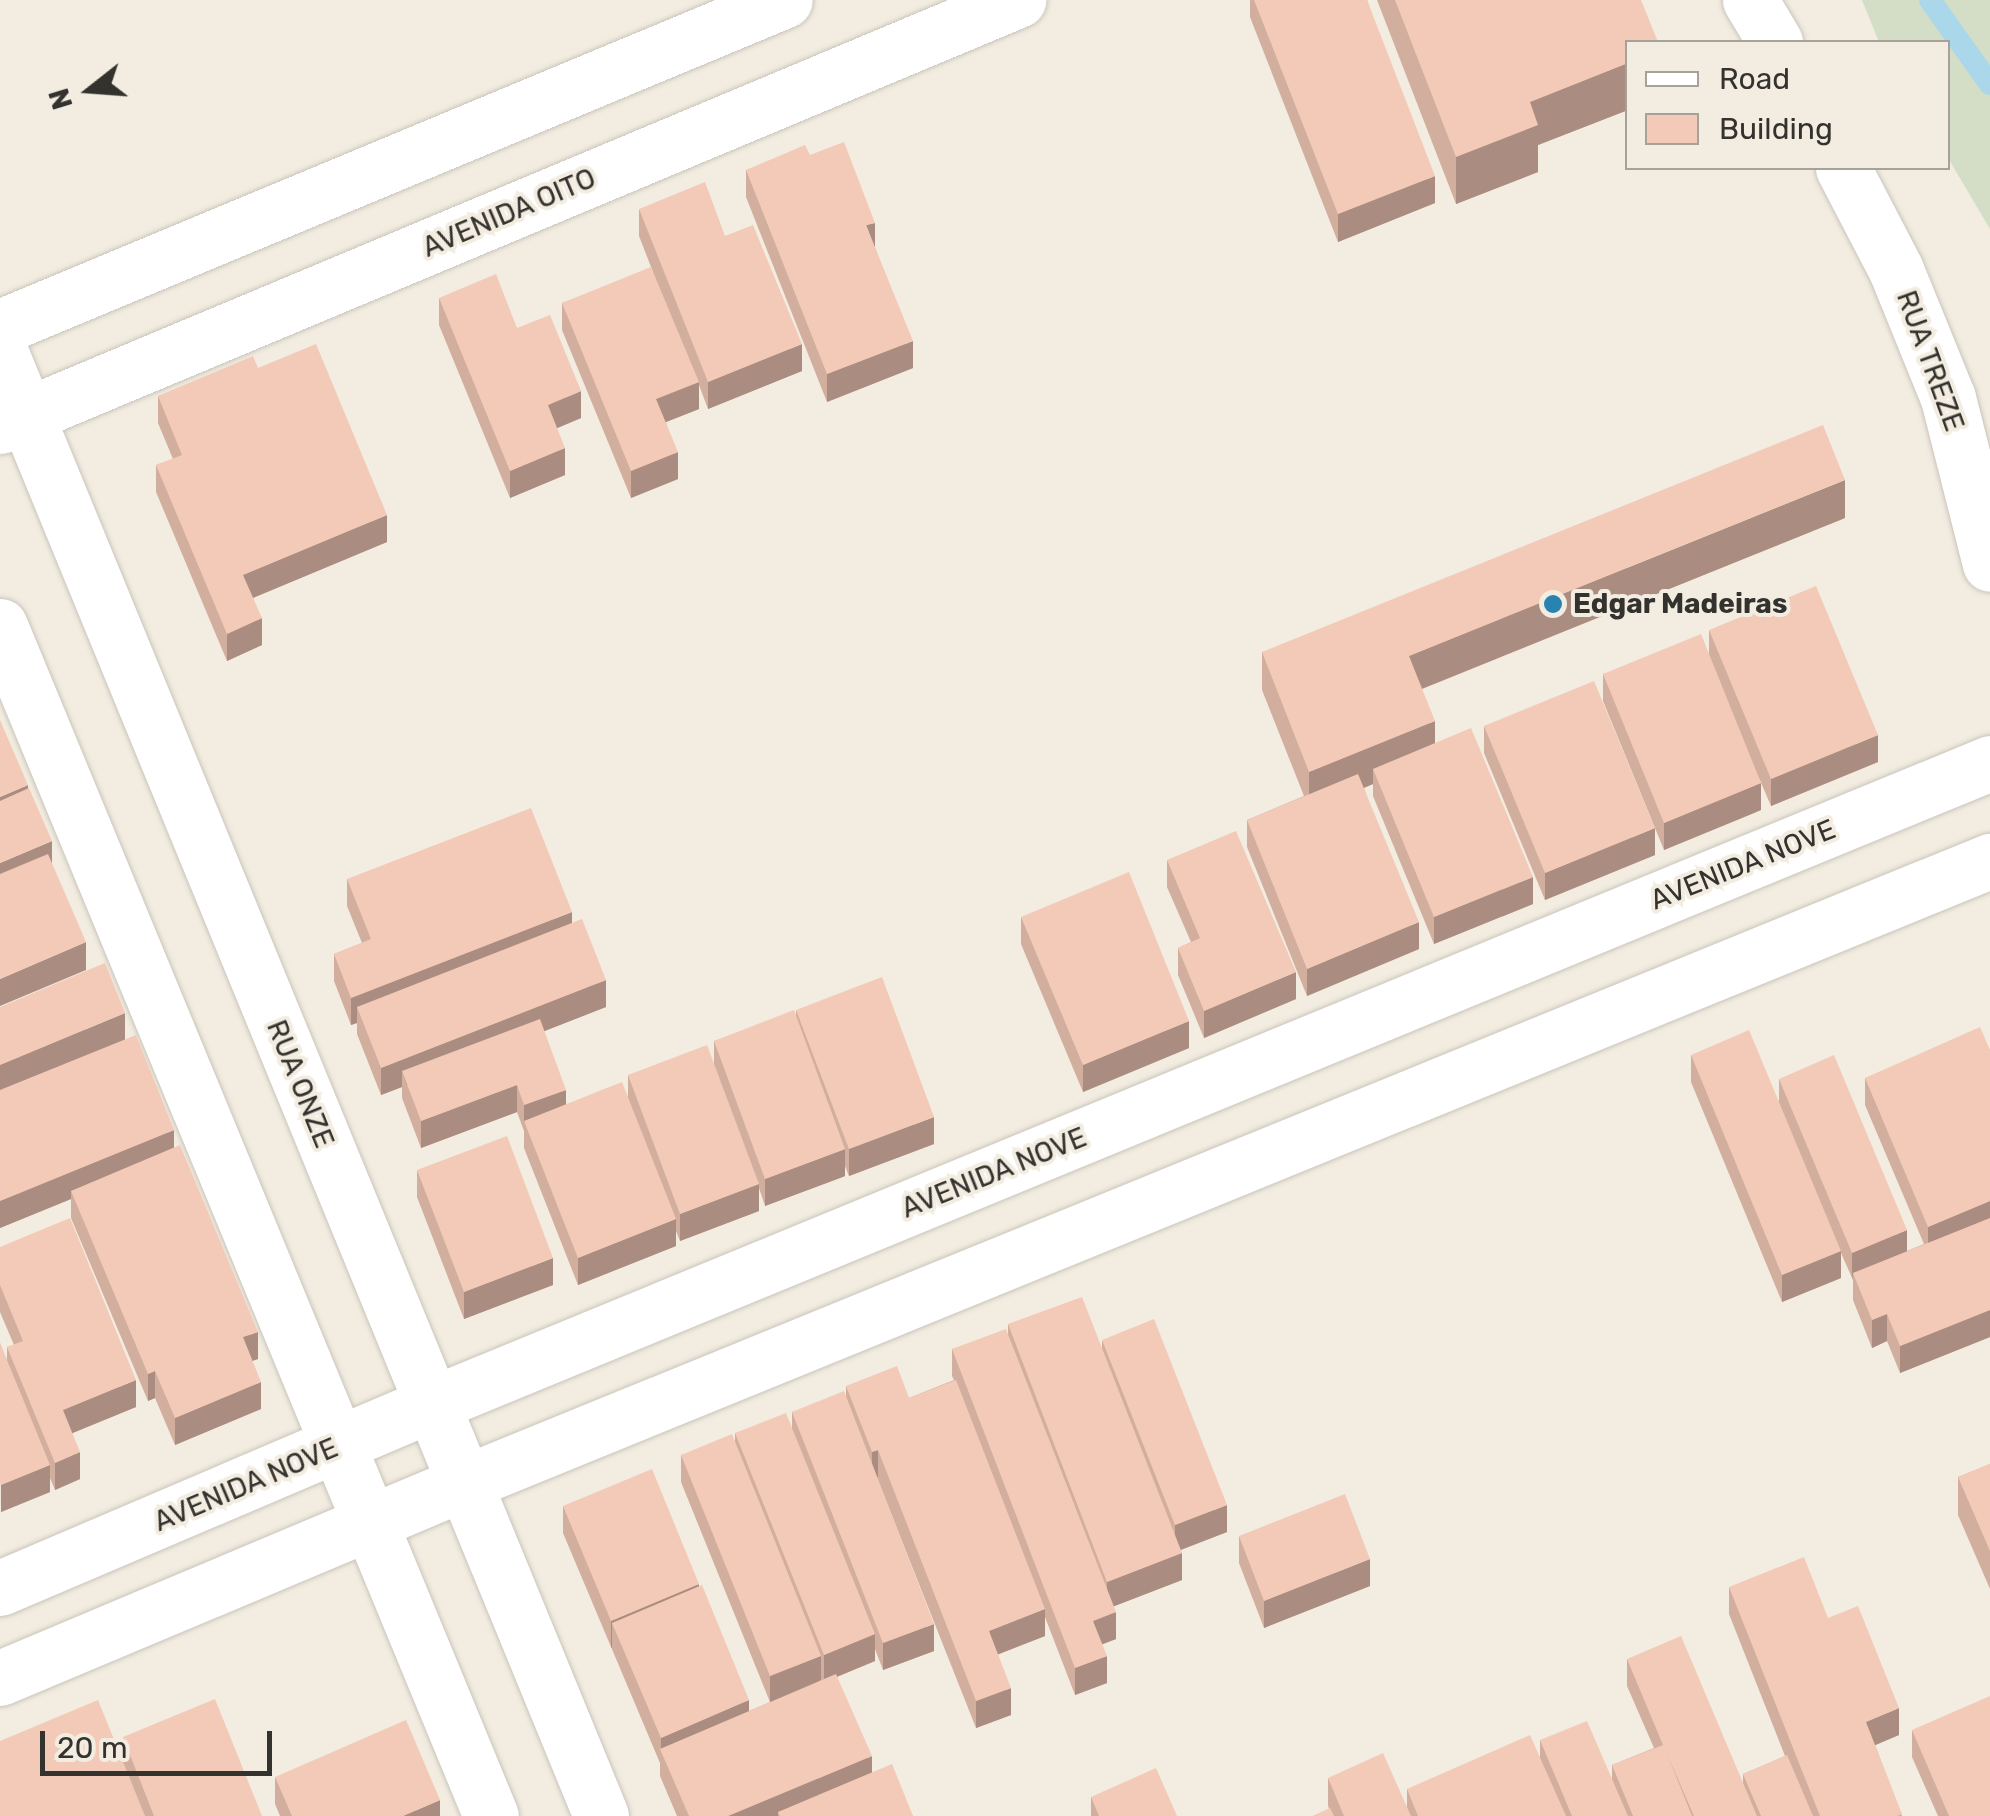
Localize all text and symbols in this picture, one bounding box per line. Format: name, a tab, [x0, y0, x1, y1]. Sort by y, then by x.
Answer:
north arrow	[40, 40, 140, 140]
legend	[1625, 40, 1950, 170]
text: Road	[1719, 61, 1790, 97]
text: N	[42, 84, 80, 113]
text: Building	[1719, 111, 1833, 147]
street label: AVENIDA OITO	[417, 161, 601, 265]
street label: RUA TREZE	[1889, 285, 1971, 437]
place label: Edgar Madeiras	[1573, 587, 1788, 621]
marker: Edgar Madeiras	[1542, 593, 1564, 615]
street label: AVENIDA NOVE	[1645, 812, 1841, 918]
street label: RUA ONZE	[259, 1015, 341, 1153]
street label: AVENIDA NOVE	[896, 1120, 1092, 1226]
street label: AVENIDA NOVE	[149, 1431, 343, 1539]
scale bar	[45, 1711, 278, 1773]
text: 20 m	[57, 1730, 128, 1766]

